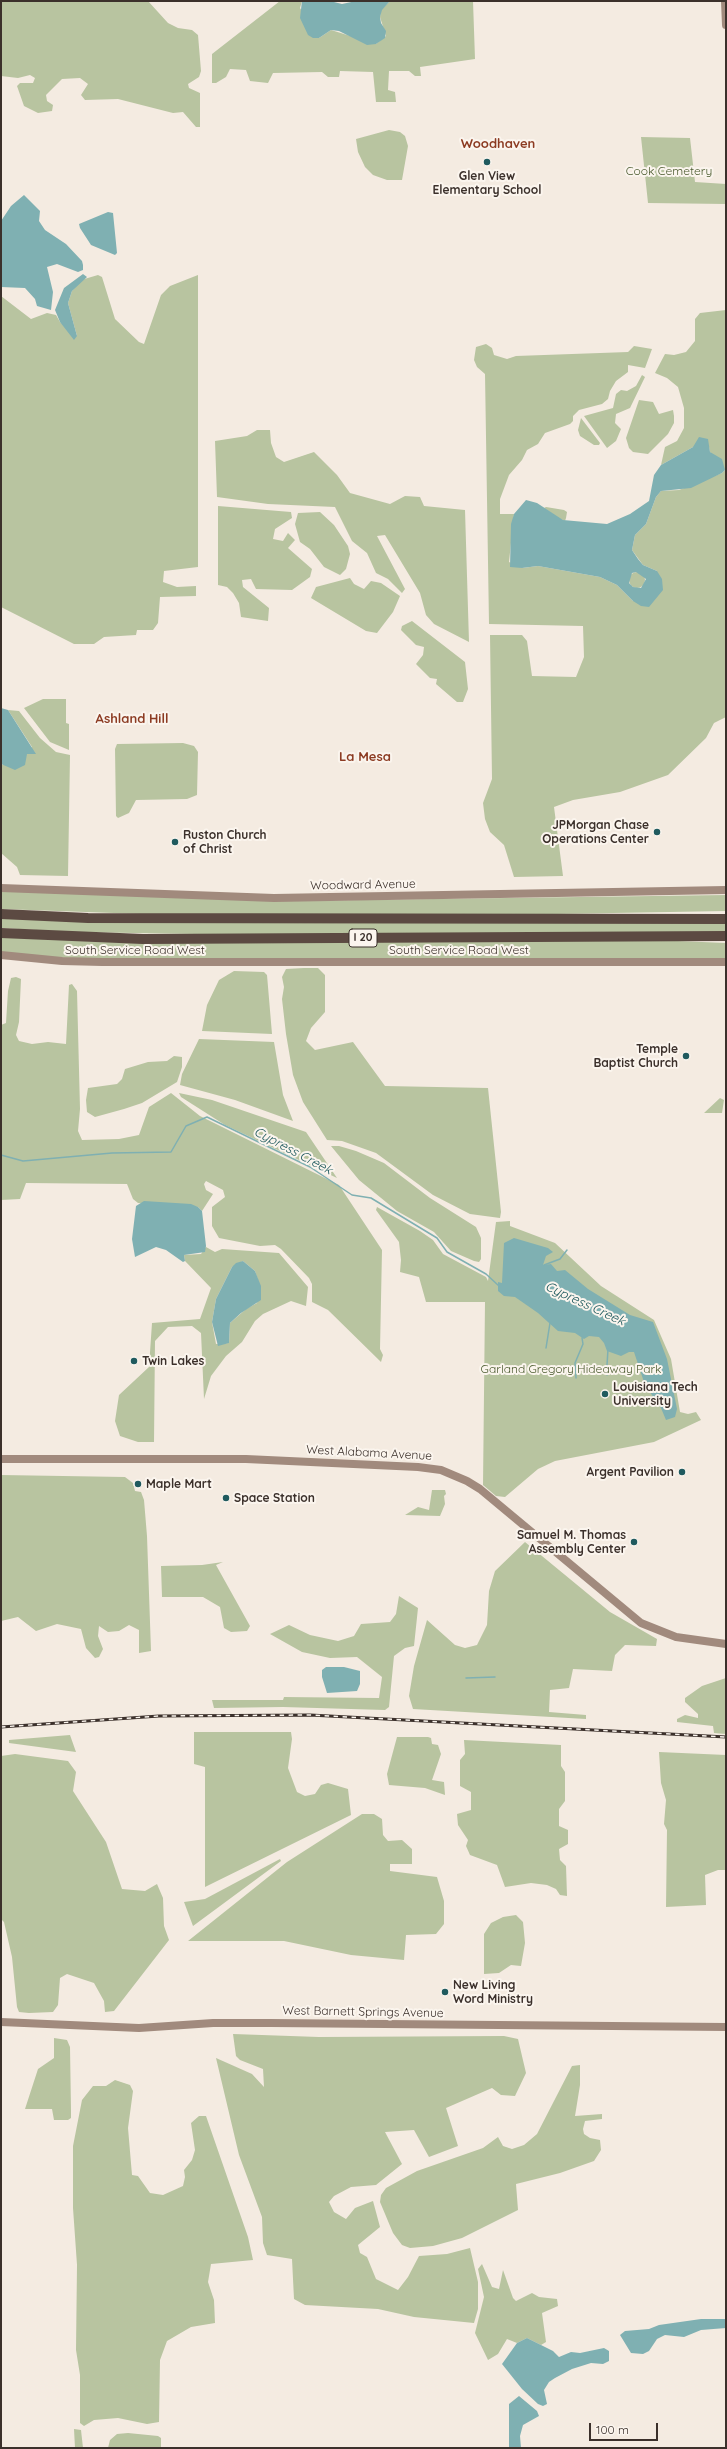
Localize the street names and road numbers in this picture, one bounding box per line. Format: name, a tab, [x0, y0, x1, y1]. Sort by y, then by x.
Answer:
street label: Woodward Avenue	[310, 877, 416, 893]
road number: I 20	[349, 929, 377, 947]
street label: South Service Road West	[65, 943, 205, 957]
street label: South Service Road West	[389, 943, 529, 957]
street label: West Alabama Avenue	[306, 1443, 432, 1463]
street label: West Barnett Springs Avenue	[282, 2003, 444, 2021]

